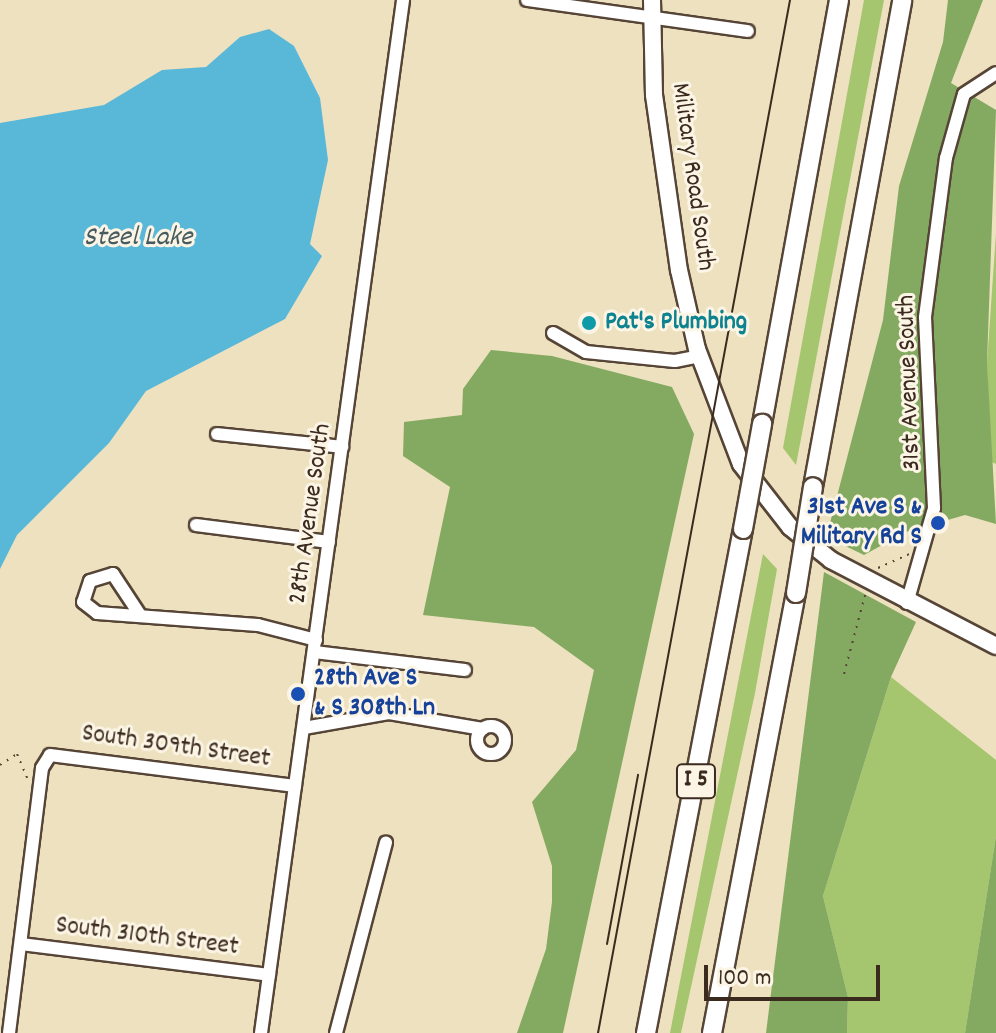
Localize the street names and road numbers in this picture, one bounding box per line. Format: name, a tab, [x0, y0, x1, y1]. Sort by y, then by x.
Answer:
street label: Military Road South	[663, 81, 721, 273]
street label: 31st Avenue South	[891, 294, 929, 472]
street label: 28th Avenue South	[283, 422, 339, 606]
street label: South 309th Street	[80, 718, 272, 776]
road number: I 5	[674, 761, 718, 801]
street label: South 310th Street	[54, 910, 240, 964]

